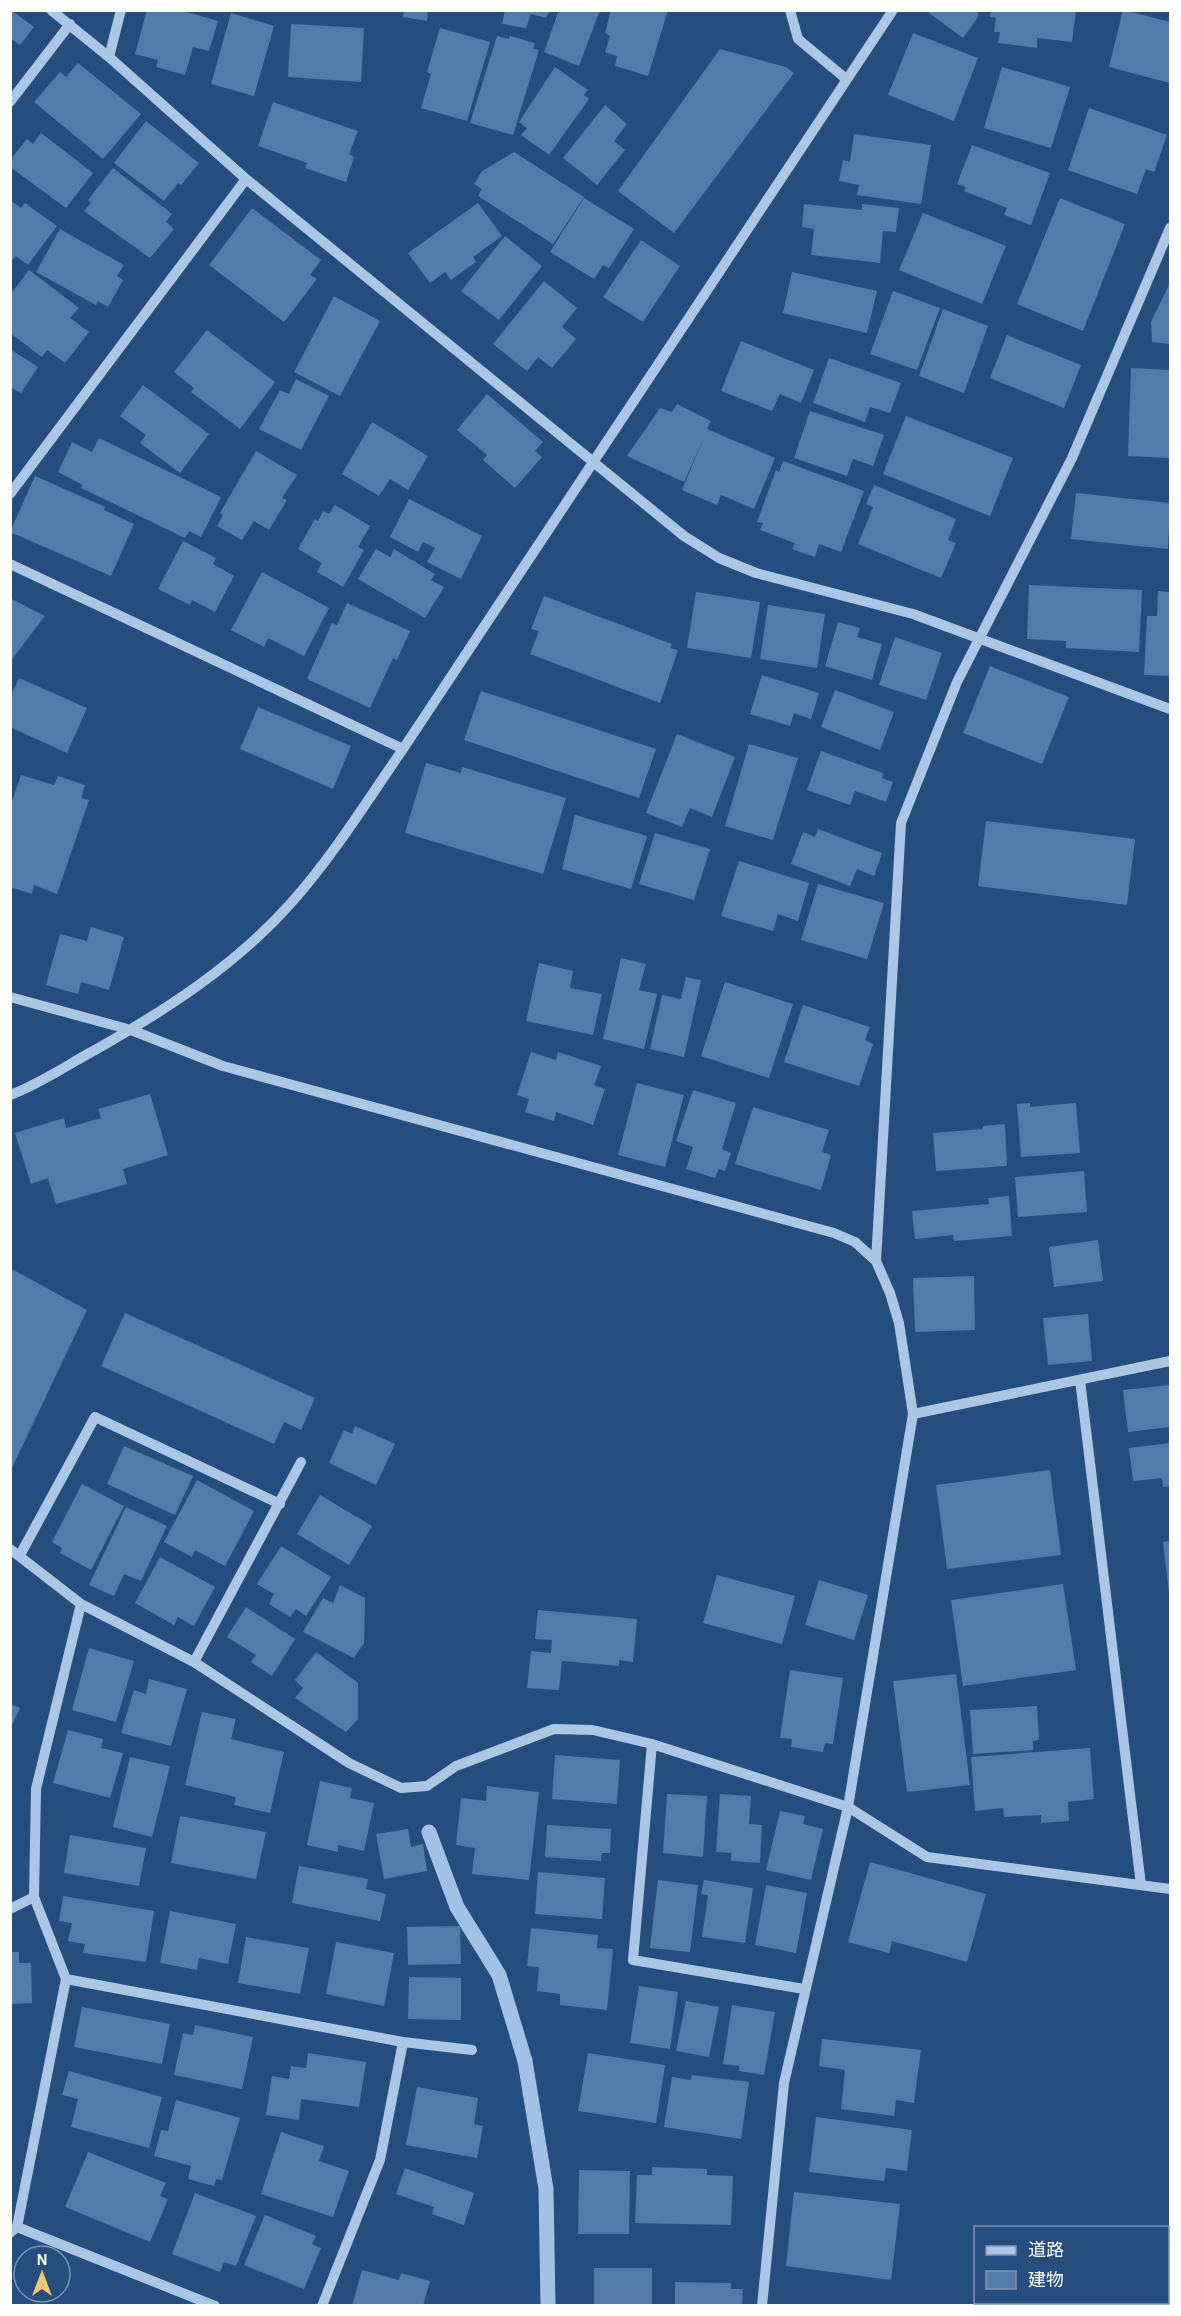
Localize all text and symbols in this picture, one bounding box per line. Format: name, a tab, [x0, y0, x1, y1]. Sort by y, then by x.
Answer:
legend	[974, 2226, 1169, 2304]
text: 道路	[1028, 2240, 1064, 2260]
north arrow	[12, 2244, 72, 2304]
text: N	[36, 2252, 48, 2268]
text: 建物	[1028, 2270, 1064, 2290]

